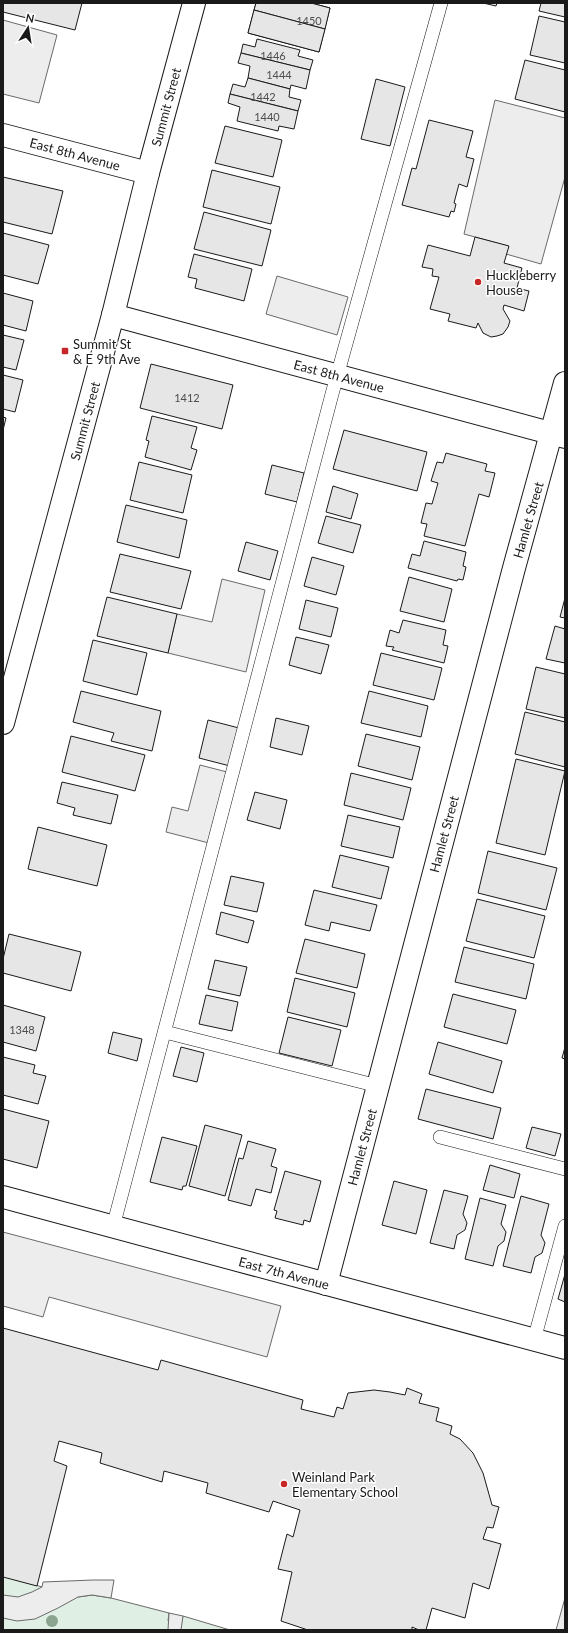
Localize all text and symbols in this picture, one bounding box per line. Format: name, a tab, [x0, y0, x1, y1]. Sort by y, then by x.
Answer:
north arrow	[8, 8, 48, 48]
text: N	[25, 10, 36, 25]
house number: 1450	[296, 14, 322, 27]
house number: 1446	[260, 49, 286, 62]
street label: Summit Street	[148, 66, 184, 148]
house number: 1444	[266, 68, 292, 81]
house number: 1442	[250, 90, 276, 103]
house number: 1440	[254, 110, 280, 123]
street label: East 8th Avenue	[28, 134, 122, 174]
place label: Huckleberry House	[486, 267, 556, 298]
marker: Huckleberry House	[473, 277, 483, 287]
place label: Summit St & E 9th Ave	[73, 336, 141, 367]
marker: Summit St & E 9th Ave	[60, 346, 70, 356]
street label: East 8th Avenue	[292, 356, 386, 396]
street label: Summit Street	[67, 380, 103, 462]
house number: 1412	[174, 391, 200, 404]
street label: Hamlet Street	[509, 480, 547, 560]
street label: Hamlet Street	[426, 793, 462, 874]
house number: 1348	[9, 1023, 35, 1036]
street label: Hamlet Street	[344, 1106, 380, 1187]
street label: East 7th Avenue	[237, 1253, 331, 1293]
place label: Weinland Park Elementary School	[292, 1469, 398, 1500]
marker: Weinland Park Elementary School	[279, 1479, 289, 1489]

